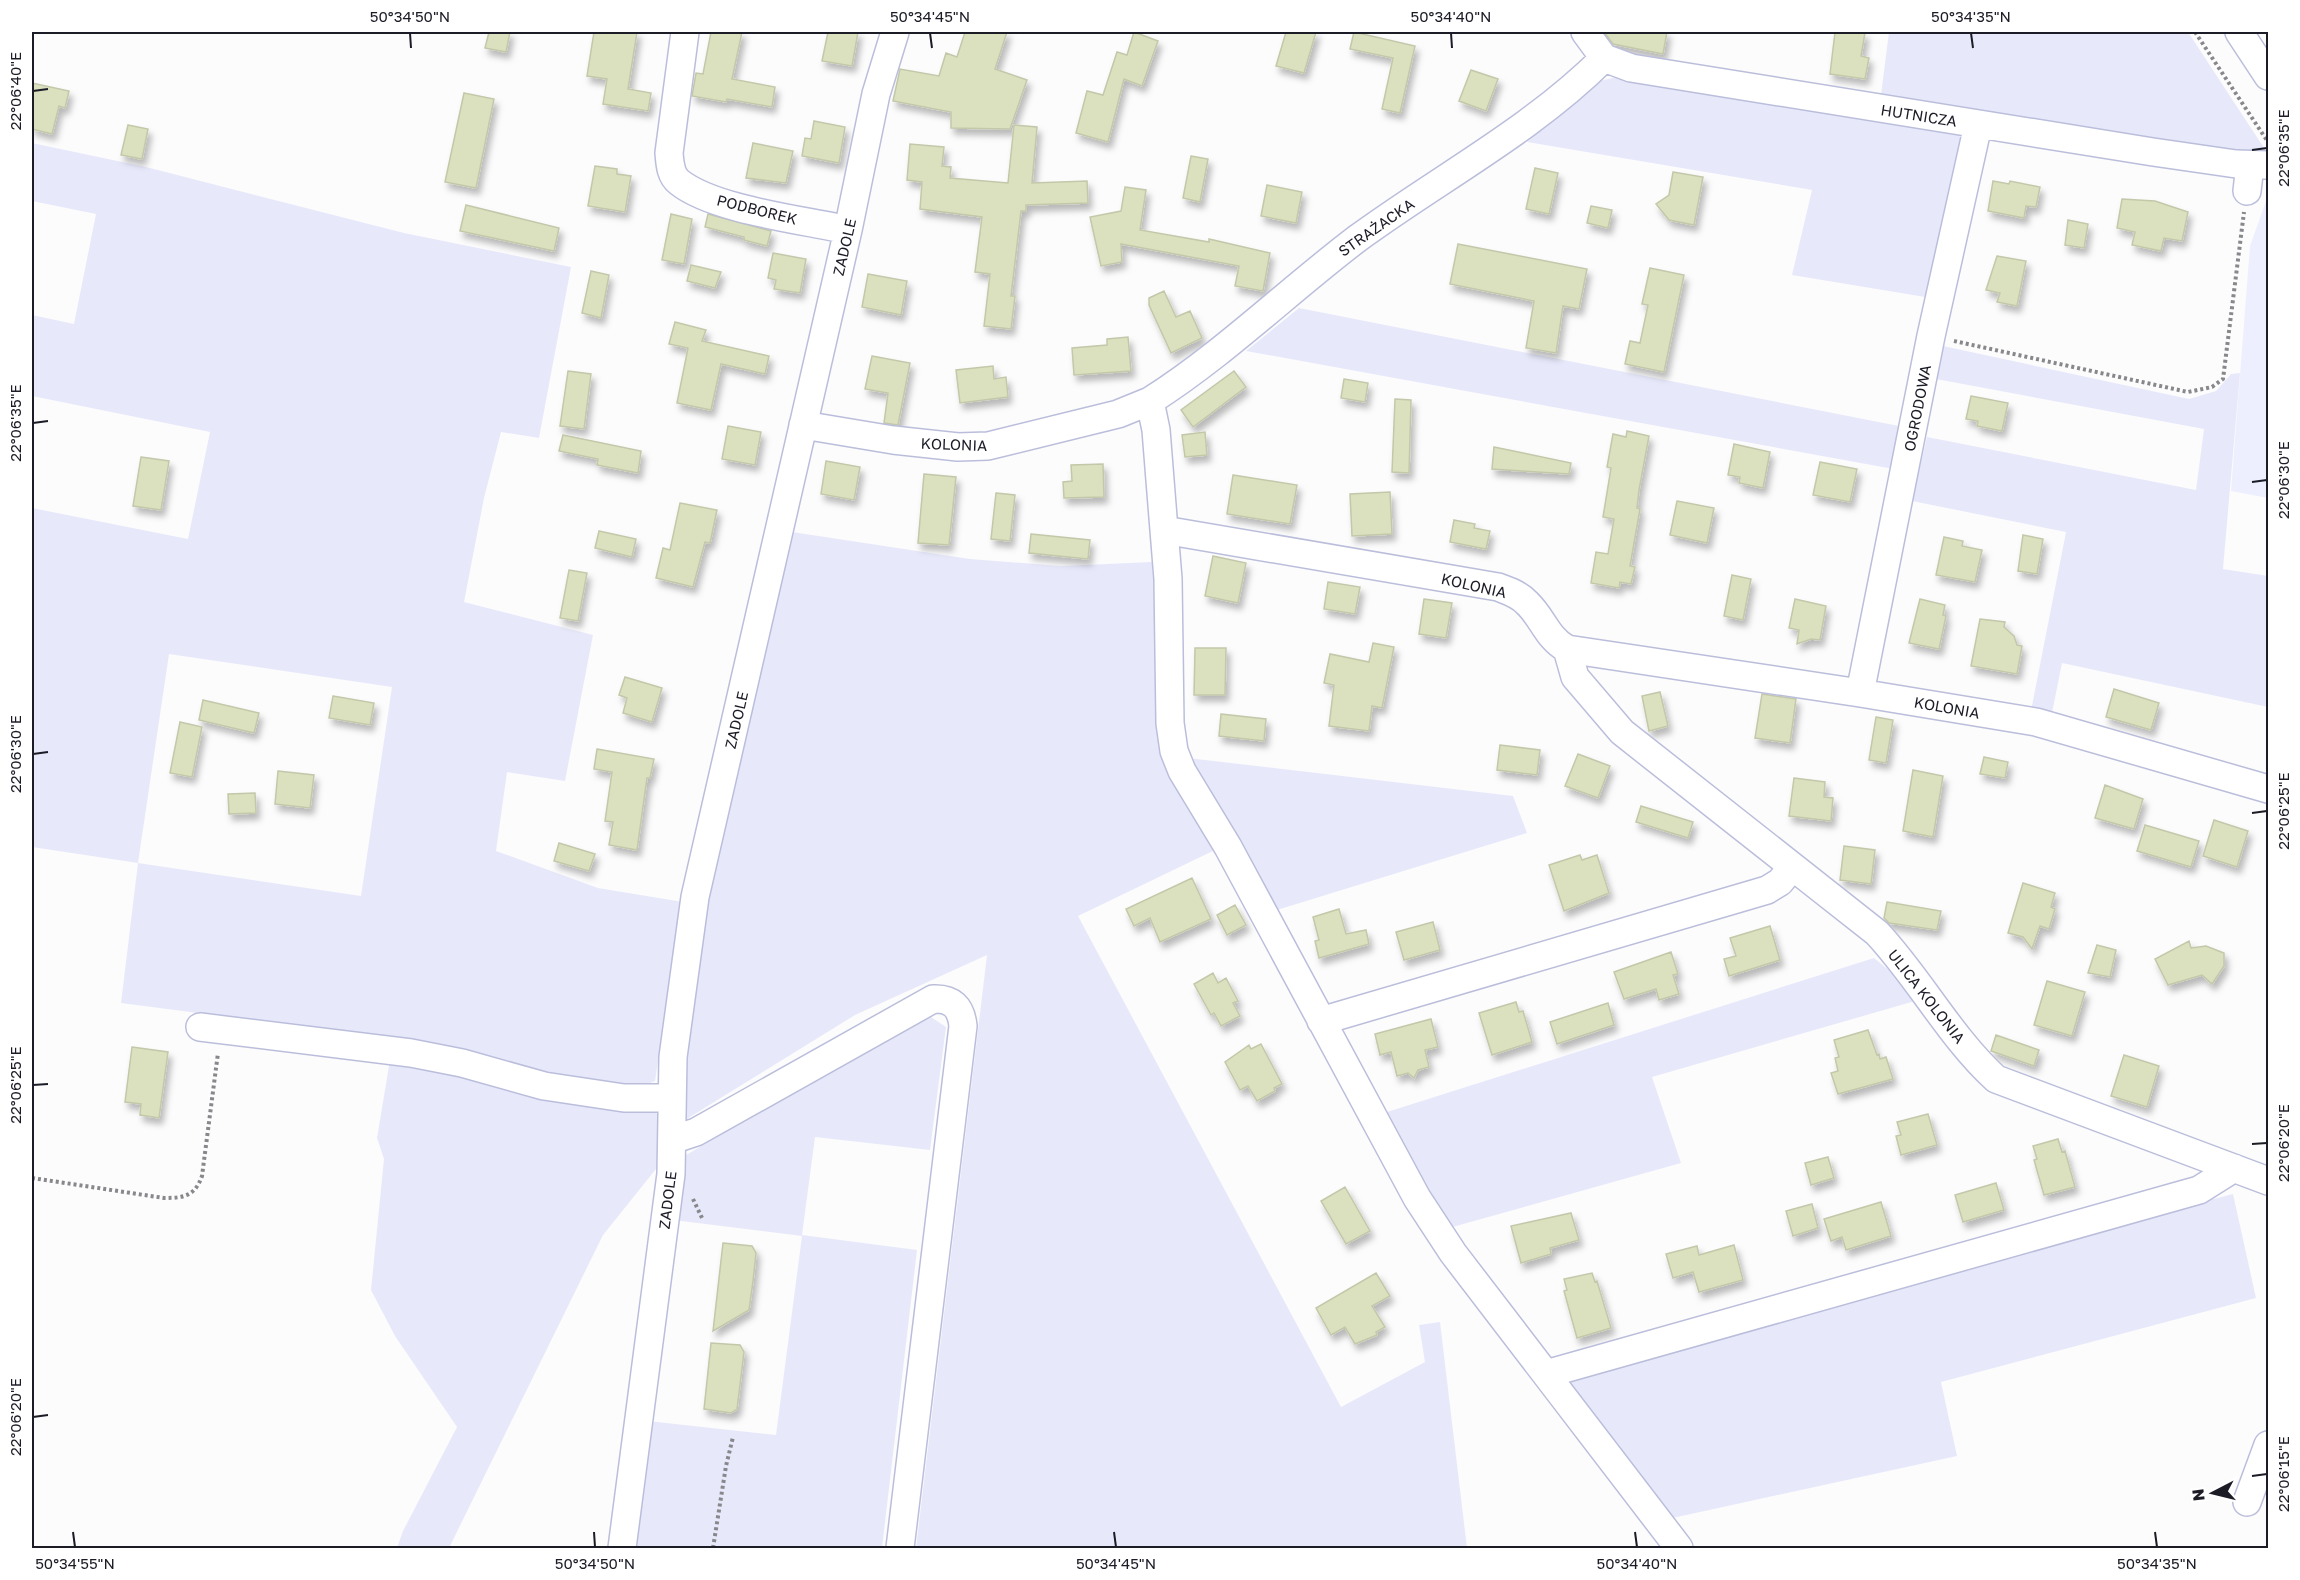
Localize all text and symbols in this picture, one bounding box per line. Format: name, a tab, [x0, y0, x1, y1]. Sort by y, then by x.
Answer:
text: 50°34'50"N	[370, 7, 450, 25]
text: 50°34'45"N	[890, 7, 970, 25]
text: 50°34'40"N	[1411, 7, 1491, 25]
text: 50°34'35"N	[1931, 7, 2011, 25]
text: 22°06'40"E	[6, 52, 24, 130]
street label: HUTNICZA	[1880, 100, 1958, 130]
text: 22°06'35"E	[2274, 109, 2292, 187]
street label: PODBOREK	[715, 190, 799, 228]
street label: STRAŻACKA	[1335, 194, 1417, 260]
street label: ZADOLE	[829, 217, 859, 277]
street label: OGRODOWA	[1900, 363, 1934, 453]
text: 22°06'35"E	[6, 384, 24, 462]
street label: KOLONIA	[921, 434, 987, 454]
text: 22°06'30"E	[2274, 441, 2292, 519]
street label: KOLONIA	[1440, 569, 1508, 601]
street label: ZADOLE	[721, 690, 751, 750]
street label: KOLONIA	[1913, 692, 1981, 722]
text: 22°06'30"E	[6, 715, 24, 793]
text: 22°06'25"E	[2274, 772, 2292, 850]
street label: ULICA KOLONIA	[1885, 945, 1969, 1047]
text: 22°06'25"E	[6, 1046, 24, 1124]
text: 22°06'20"E	[2274, 1104, 2292, 1182]
street label: ZADOLE	[655, 1170, 679, 1230]
text: 22°06'20"E	[6, 1378, 24, 1456]
text: 22°06'15"E	[2274, 1436, 2292, 1512]
north arrow	[2183, 1463, 2243, 1523]
text: N	[2187, 1488, 2209, 1502]
text: 50°34'55"N	[35, 1554, 115, 1572]
text: 50°34'50"N	[555, 1554, 635, 1572]
text: 50°34'45"N	[1076, 1554, 1156, 1572]
text: 50°34'40"N	[1597, 1554, 1677, 1572]
text: 50°34'35"N	[2117, 1554, 2197, 1572]

